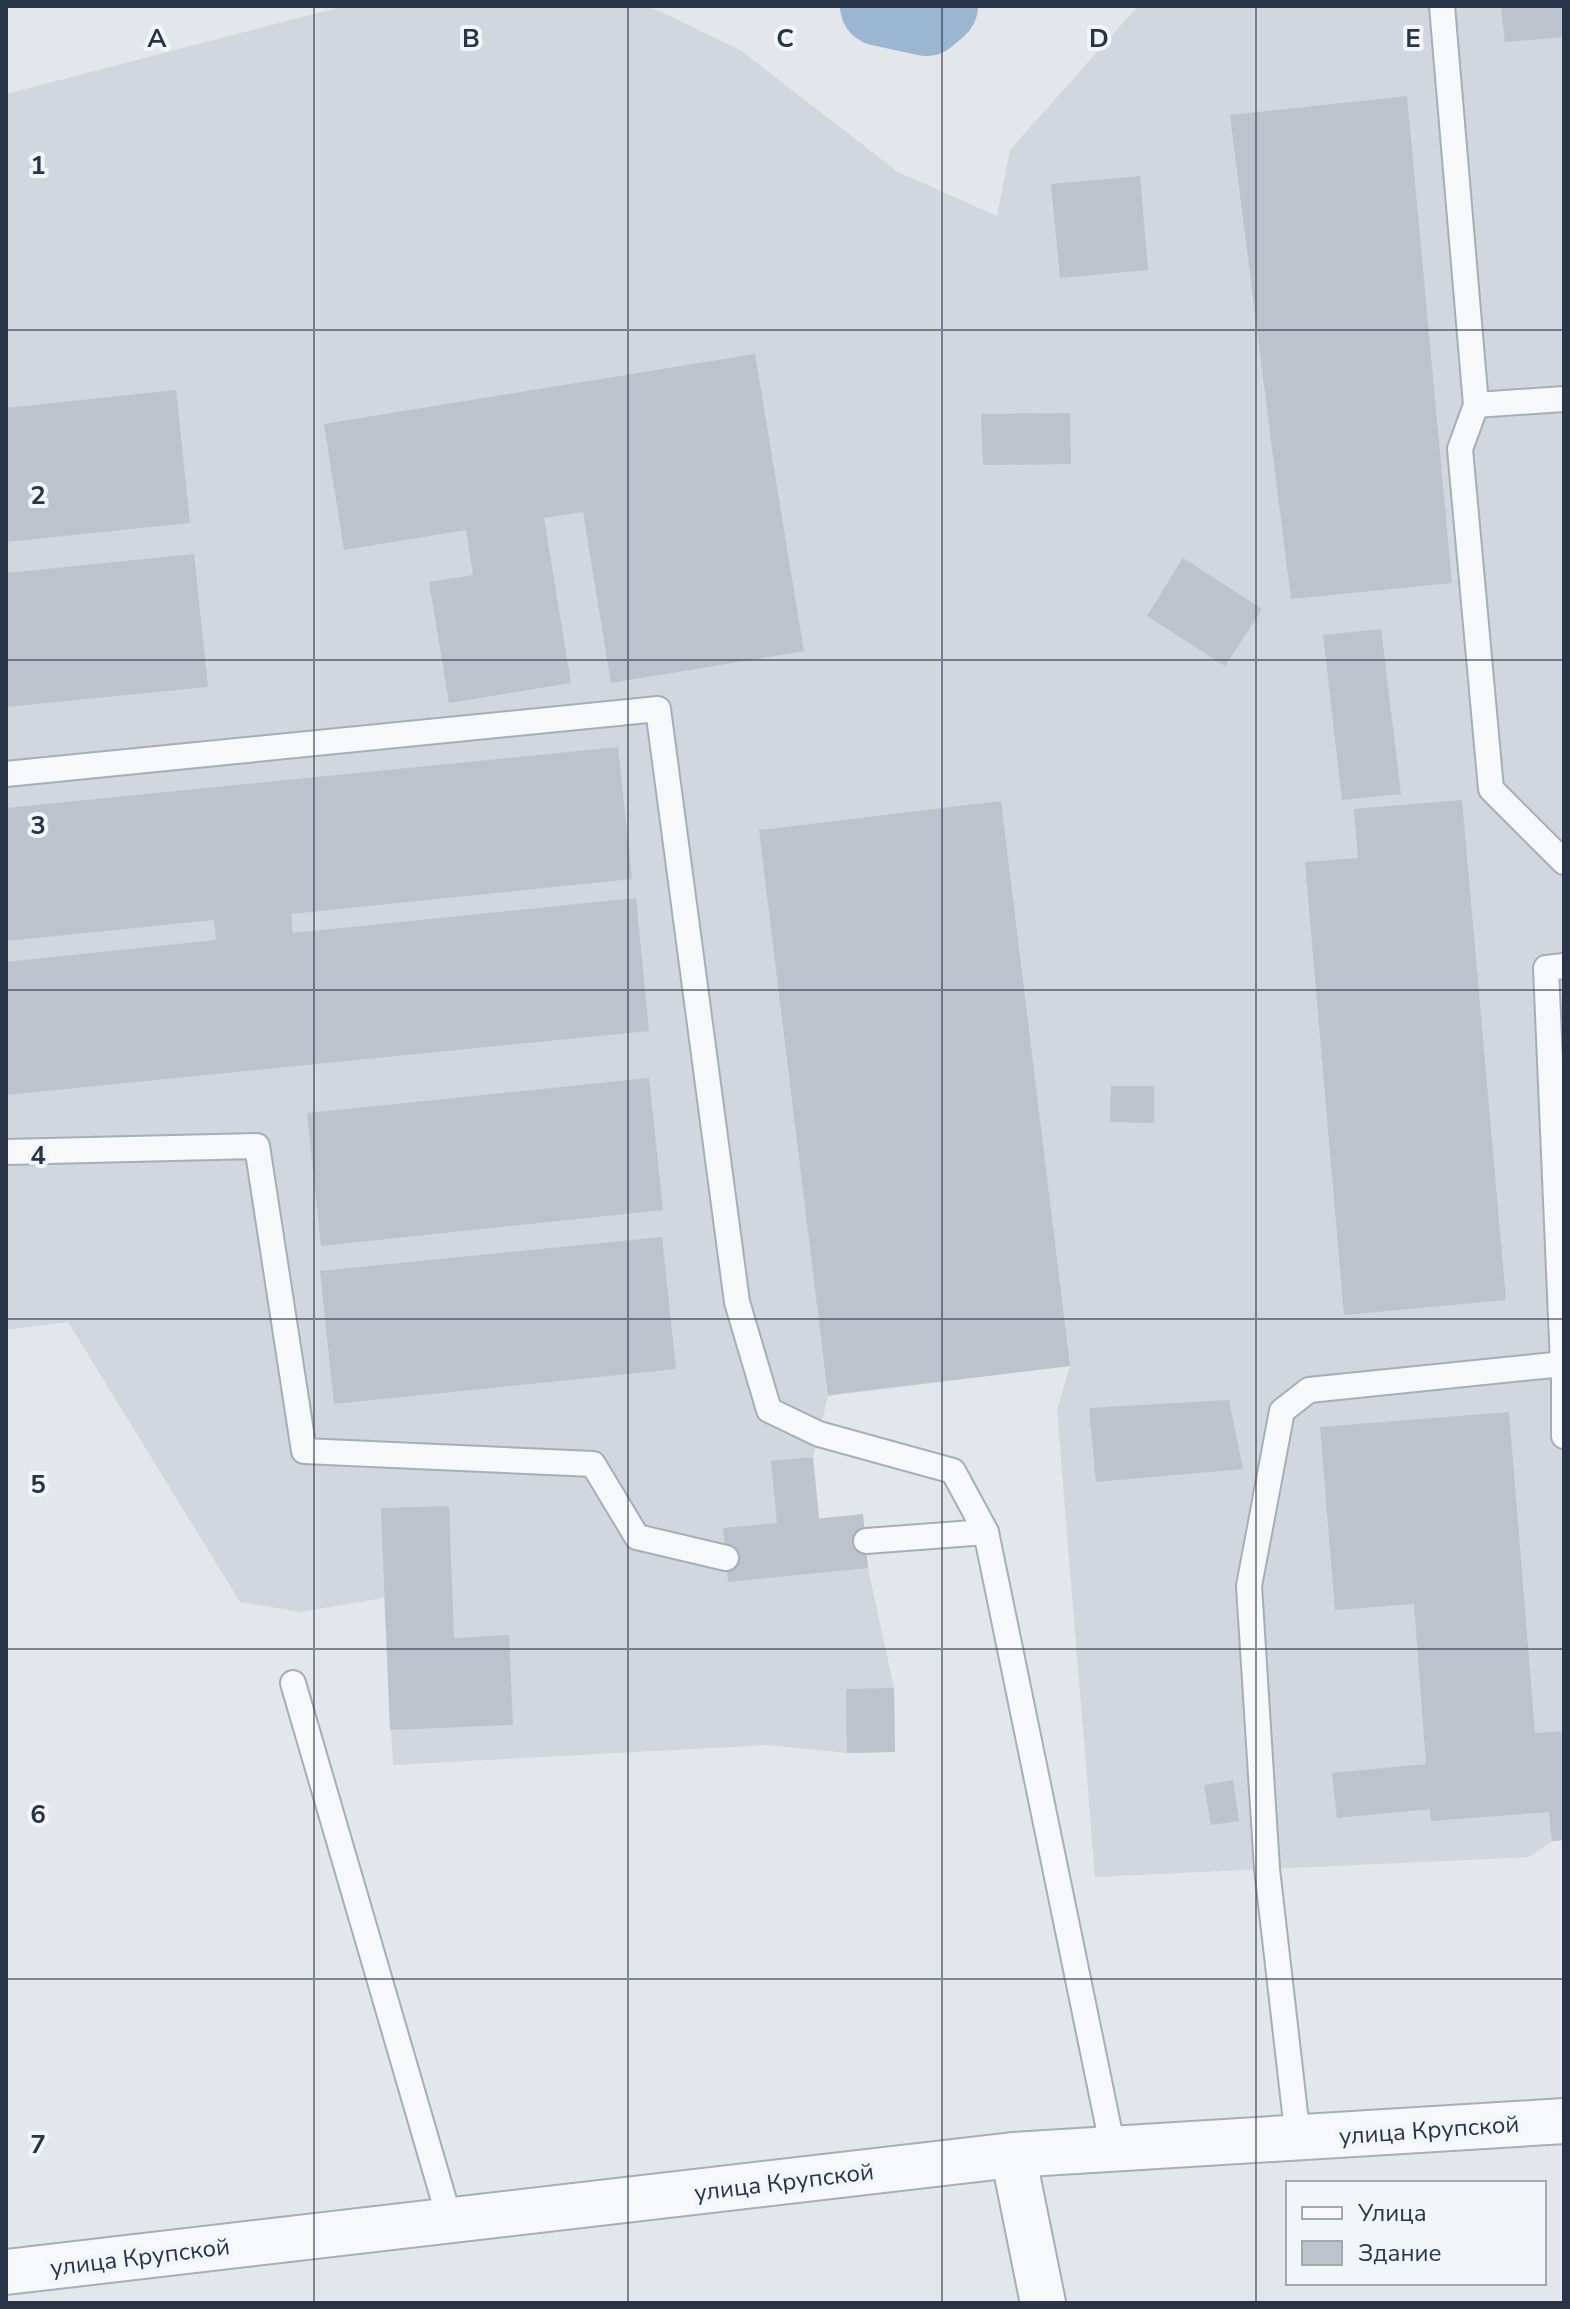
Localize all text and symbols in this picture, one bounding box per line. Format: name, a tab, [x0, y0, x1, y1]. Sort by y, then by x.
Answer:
text: A	[147, 21, 167, 56]
text: B	[462, 21, 480, 56]
text: C	[776, 21, 794, 56]
text: D	[1089, 21, 1109, 56]
text: E	[1405, 21, 1421, 56]
text: 1	[30, 148, 46, 183]
text: 2	[30, 478, 46, 513]
text: 3	[30, 808, 46, 843]
text: 4	[30, 1138, 46, 1173]
text: 5	[30, 1467, 46, 1502]
text: 6	[30, 1797, 46, 1832]
street label: улица Крупской	[1338, 2108, 1520, 2152]
text: 7	[30, 2127, 46, 2162]
street label: улица Крупской	[692, 2155, 876, 2209]
legend	[1286, 2181, 1546, 2285]
text: Улица	[1357, 2197, 1427, 2229]
street label: улица Крупской	[48, 2230, 232, 2284]
text: Здание	[1358, 2237, 1442, 2269]

